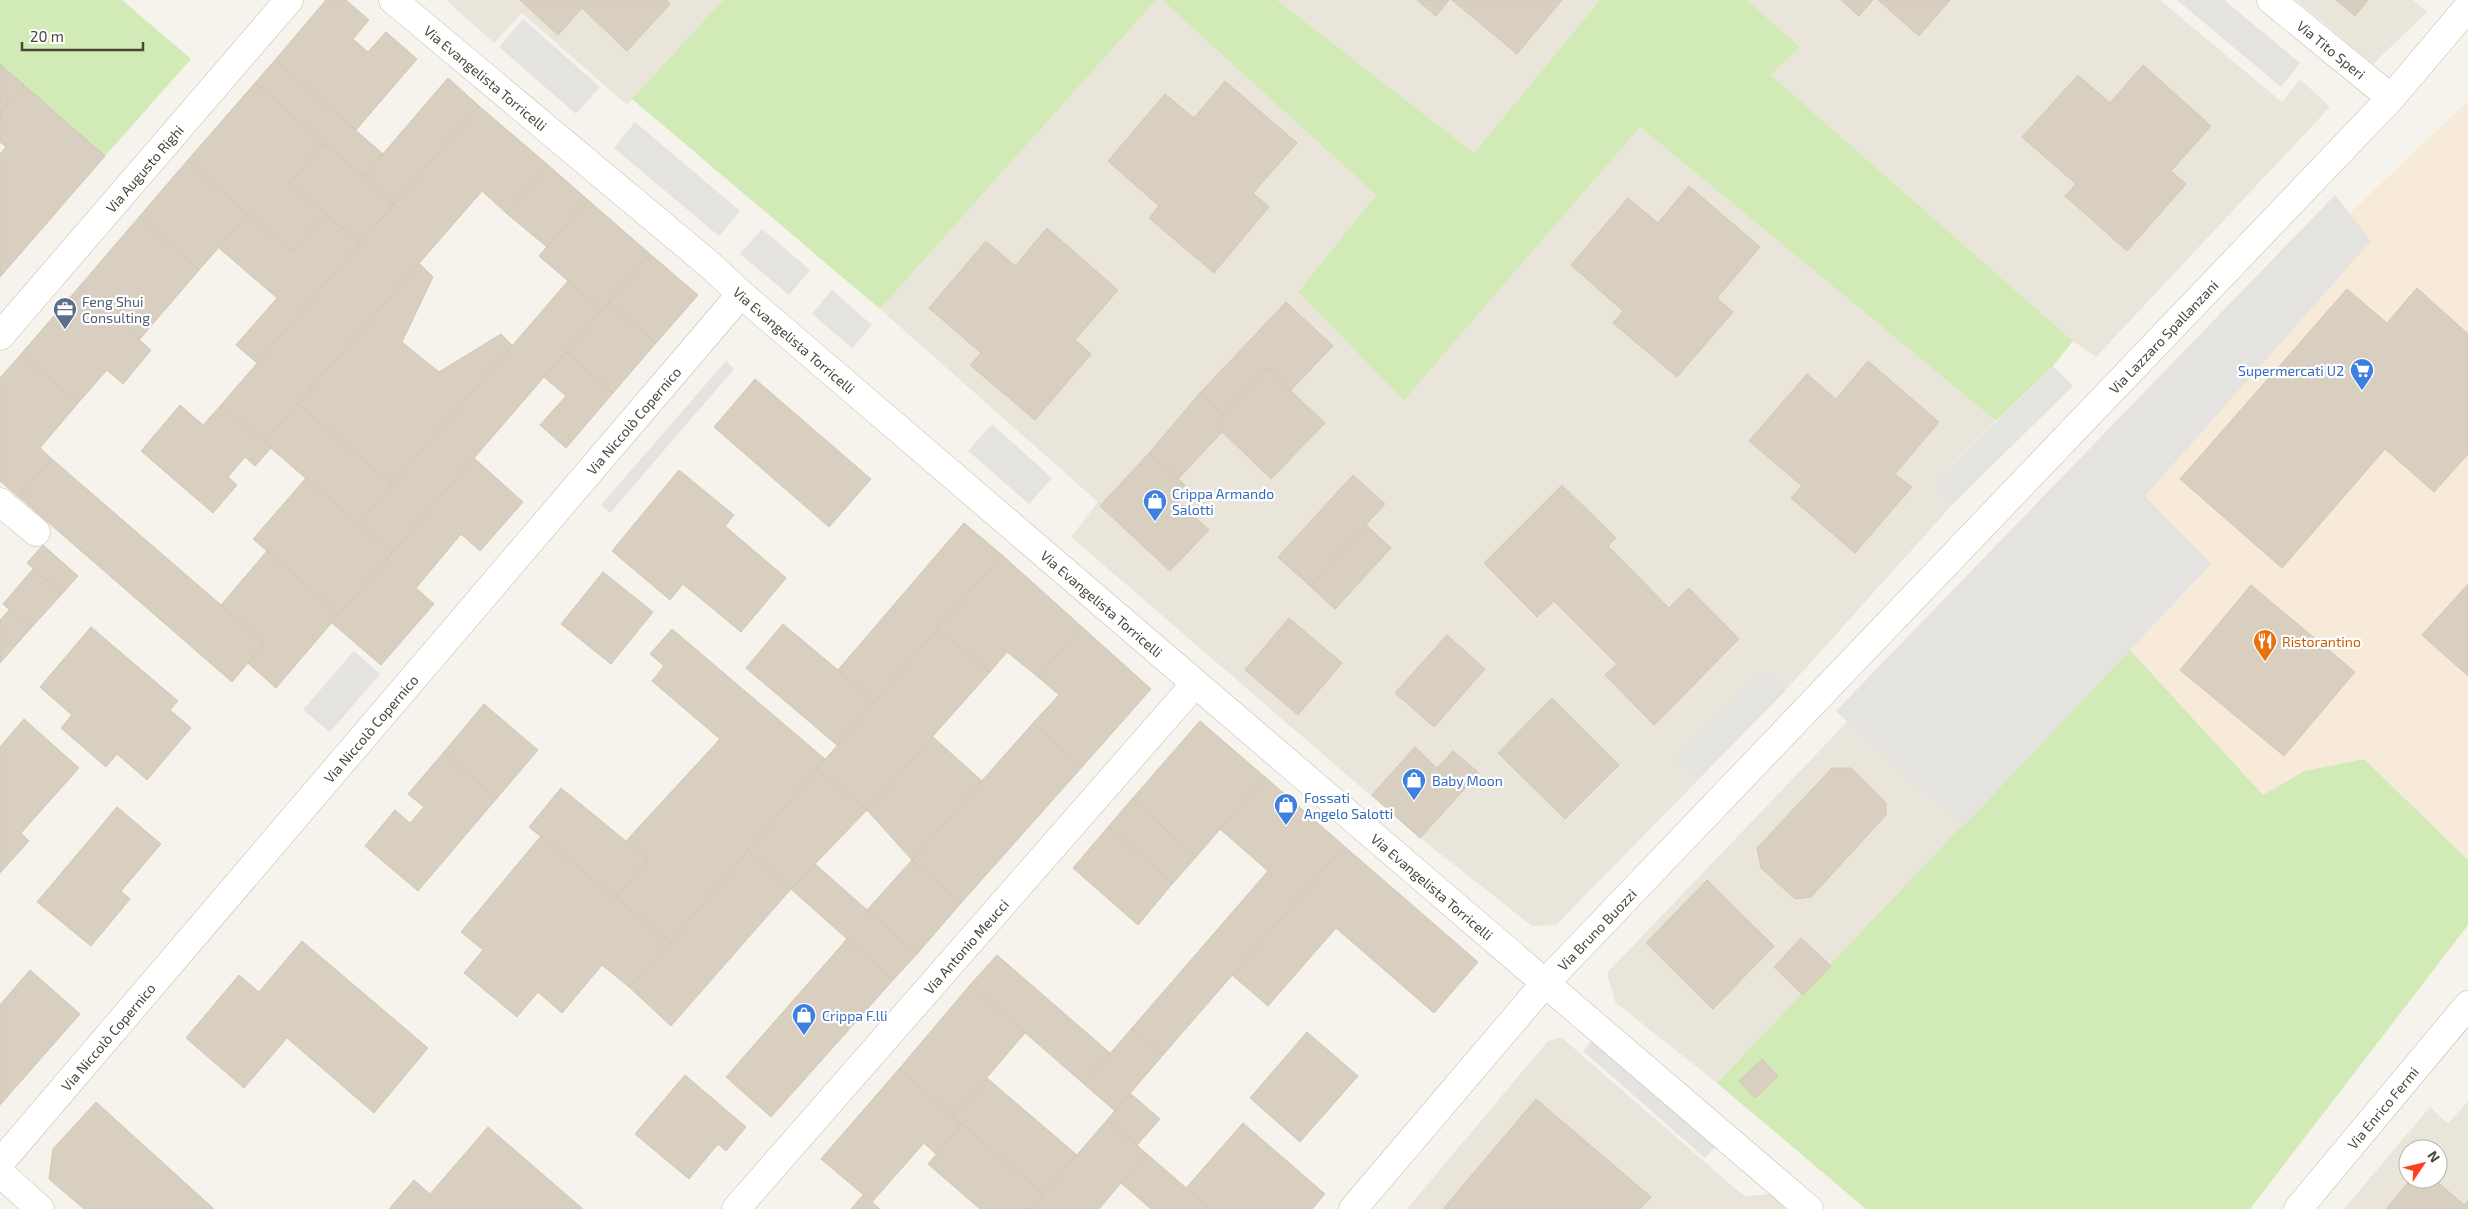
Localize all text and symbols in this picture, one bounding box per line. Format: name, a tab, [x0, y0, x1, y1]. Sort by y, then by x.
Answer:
street label: Via Tito Speri	[2294, 16, 2369, 82]
scale bar	[22, 20, 144, 52]
street label: Via Evangelista Torricelli	[421, 21, 551, 134]
text: 20 m	[30, 27, 64, 45]
street label: Via Augusto Righi	[102, 121, 186, 216]
street label: Via Lazzaro Spallanzani	[2105, 276, 2221, 397]
street label: Via Evangelista Torricelli	[730, 283, 859, 397]
place label: Feng Shui Consulting	[82, 293, 150, 326]
office icon: Feng Shui Consulting	[52, 296, 78, 330]
supermarket icon: Supermercati U2	[2349, 357, 2375, 391]
place label: Supermercati U2	[2238, 362, 2344, 379]
street label: Via Niccolò Copernico	[583, 363, 684, 478]
place label: Crippa Armando Salotti	[1172, 485, 1274, 518]
shop icon: Crippa Armando Salotti	[1142, 488, 1168, 522]
street label: Via Evangelista Torricelli	[1038, 546, 1166, 660]
restaurant icon: Ristorantino	[2252, 628, 2278, 662]
place label: Ristorantino	[2282, 633, 2361, 650]
street label: Via Niccolò Copernico	[320, 671, 421, 786]
shop icon: Baby Moon	[1401, 767, 1427, 801]
place label: Baby Moon	[1432, 772, 1503, 789]
place label: Fossati Angelo Salotti	[1304, 789, 1393, 822]
shop icon: Fossati Angelo Salotti	[1273, 792, 1299, 826]
street label: Via Evangelista Torricelli	[1368, 829, 1497, 943]
street label: Via Bruno Buozzi	[1553, 885, 1639, 974]
street label: Via Antonio Meucci	[920, 895, 1012, 997]
street label: Via Niccolò Copernico	[57, 979, 158, 1094]
shop icon: Crippa F.lli	[791, 1002, 817, 1036]
place label: Crippa F.lli	[822, 1007, 888, 1024]
street label: Via Enrico Fermi	[2343, 1063, 2422, 1152]
north arrow	[2398, 1139, 2448, 1189]
text: N	[2424, 1147, 2444, 1165]

